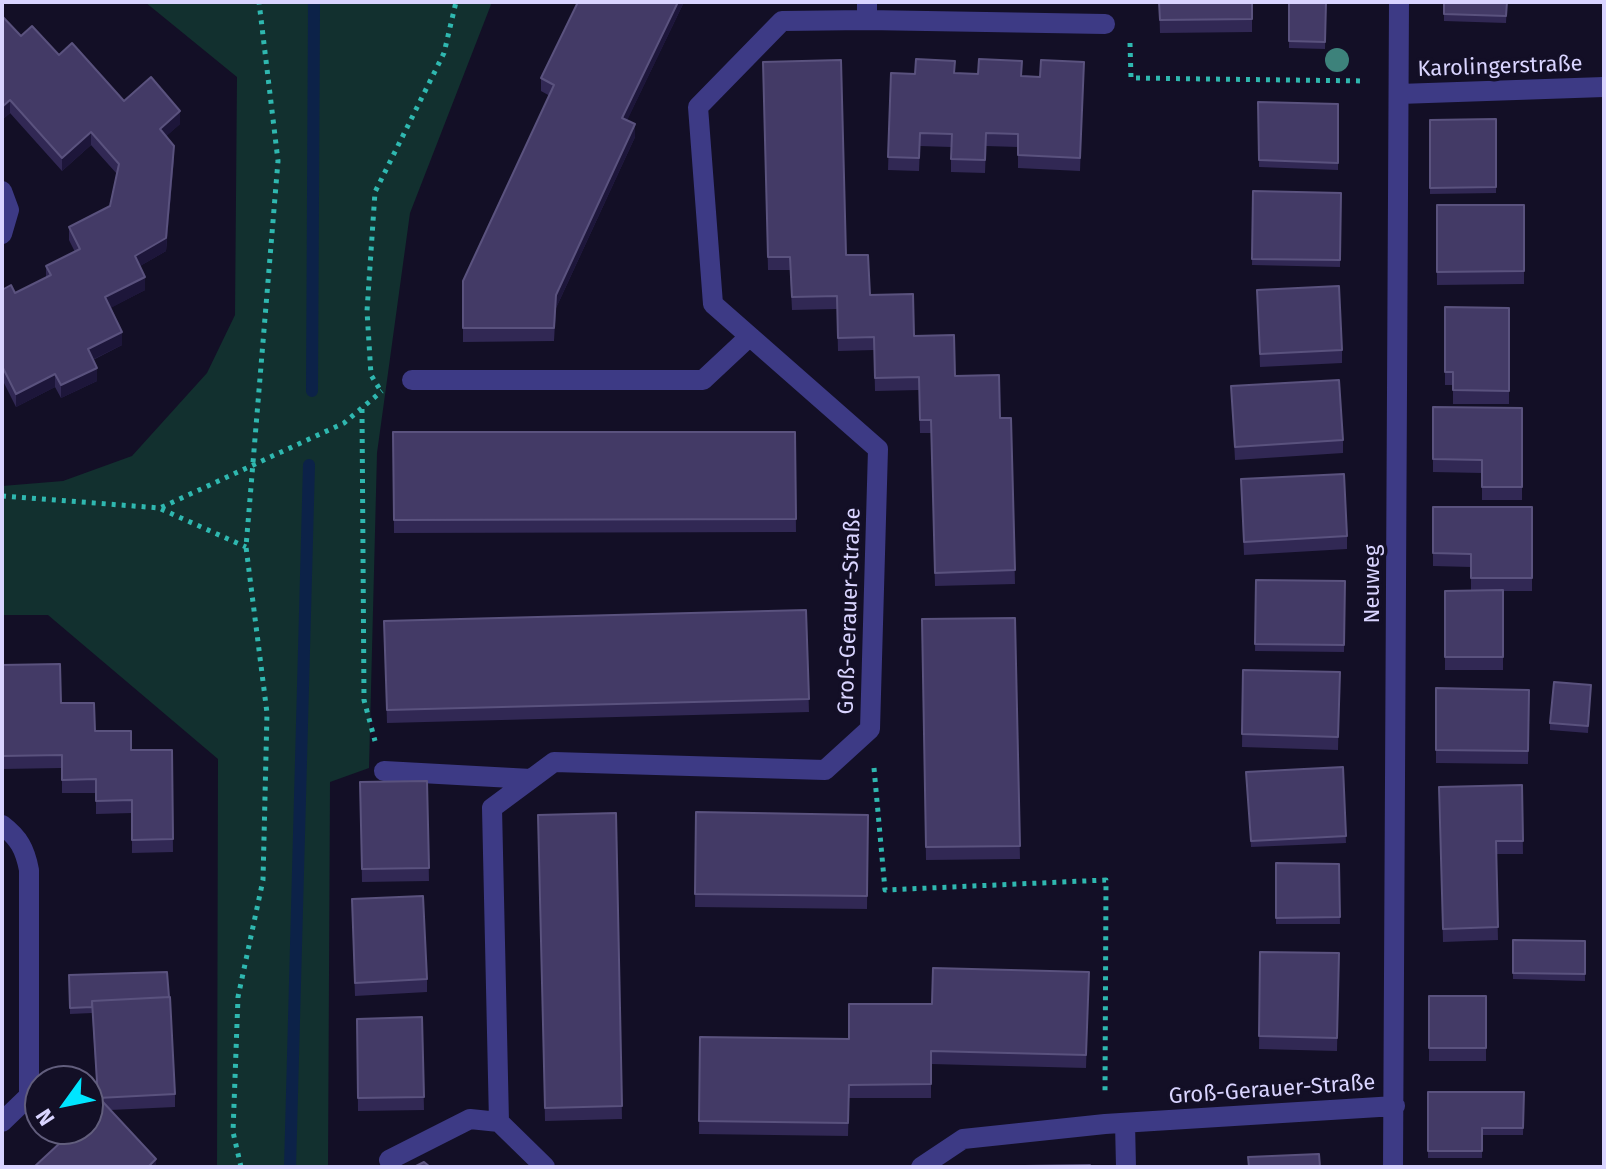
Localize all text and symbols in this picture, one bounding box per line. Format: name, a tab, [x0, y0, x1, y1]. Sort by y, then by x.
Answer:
street label: Karolingerstraße	[1417, 51, 1583, 83]
street label: Groß-Gerauer-Straße	[833, 507, 867, 715]
street label: Neuweg	[1360, 544, 1386, 624]
north arrow	[24, 1065, 104, 1145]
street label: Groß-Gerauer-Straße	[1168, 1070, 1376, 1110]
text: N	[30, 1104, 60, 1131]

